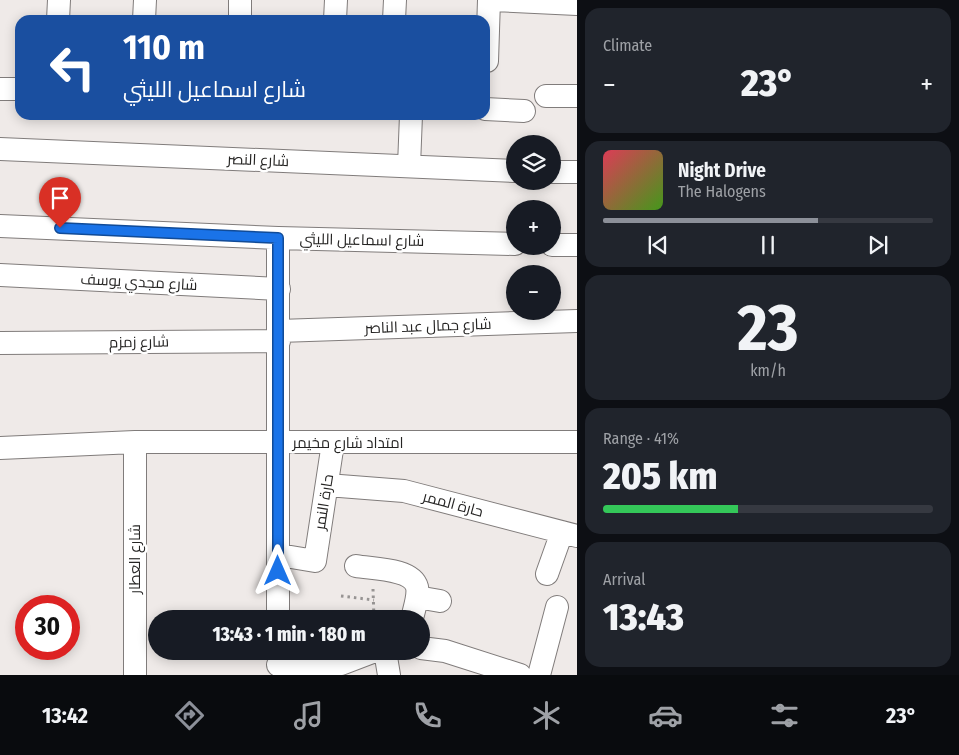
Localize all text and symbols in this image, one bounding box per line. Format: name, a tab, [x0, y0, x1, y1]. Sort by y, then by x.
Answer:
text: 110 m	[123, 26, 205, 68]
icon: left	[40, 35, 105, 100]
text: Climate	[603, 36, 652, 55]
text: 23°	[741, 60, 795, 106]
text: −	[603, 68, 616, 101]
text: +	[920, 68, 933, 101]
text: شارع اسماعيل الليثي	[123, 76, 306, 103]
map controls	[506, 135, 561, 320]
button: layers	[506, 135, 561, 190]
street label: شارع النصر	[226, 150, 289, 172]
text: Night Drive	[678, 159, 766, 182]
pin	[39, 177, 81, 228]
text: The Halogens	[678, 182, 766, 201]
icon: arrive	[46, 184, 74, 212]
button: +	[506, 200, 561, 255]
street label: شارع اسماعيل الليثي	[299, 230, 425, 253]
icon: previous	[644, 231, 672, 259]
icon: pause	[754, 231, 782, 259]
icon: next	[864, 231, 892, 259]
button: −	[506, 265, 561, 320]
street label: شارع مجدي يوسف	[80, 270, 198, 297]
text: 23	[738, 289, 798, 367]
street label: شارع جمال عبد الناصر	[363, 315, 492, 339]
street label: شارع زمزم	[109, 332, 169, 354]
text: km/h	[750, 361, 786, 380]
text: Range · 41%	[603, 429, 679, 448]
street label: امتداد شارع مخيمر	[291, 434, 404, 454]
text: 205 km	[603, 453, 717, 499]
street label: حارة النمر	[311, 473, 337, 532]
street label: حارة الممر	[420, 487, 485, 521]
street label: شارع العطار	[126, 524, 146, 595]
position arrow	[251, 544, 303, 596]
text: Arrival	[603, 570, 645, 589]
text: 13:43	[603, 594, 684, 640]
speed limit sign: 30	[15, 595, 80, 660]
text: 13:43 · 1 min · 180 m	[212, 623, 366, 646]
icon: directions	[172, 698, 207, 733]
icon: music	[291, 698, 326, 733]
icon: phone	[410, 698, 445, 733]
icon: climate	[529, 698, 564, 733]
icon: car	[648, 698, 683, 733]
icon: filters	[767, 698, 802, 733]
text: 13:42	[42, 702, 88, 729]
text: 23°	[886, 702, 917, 729]

